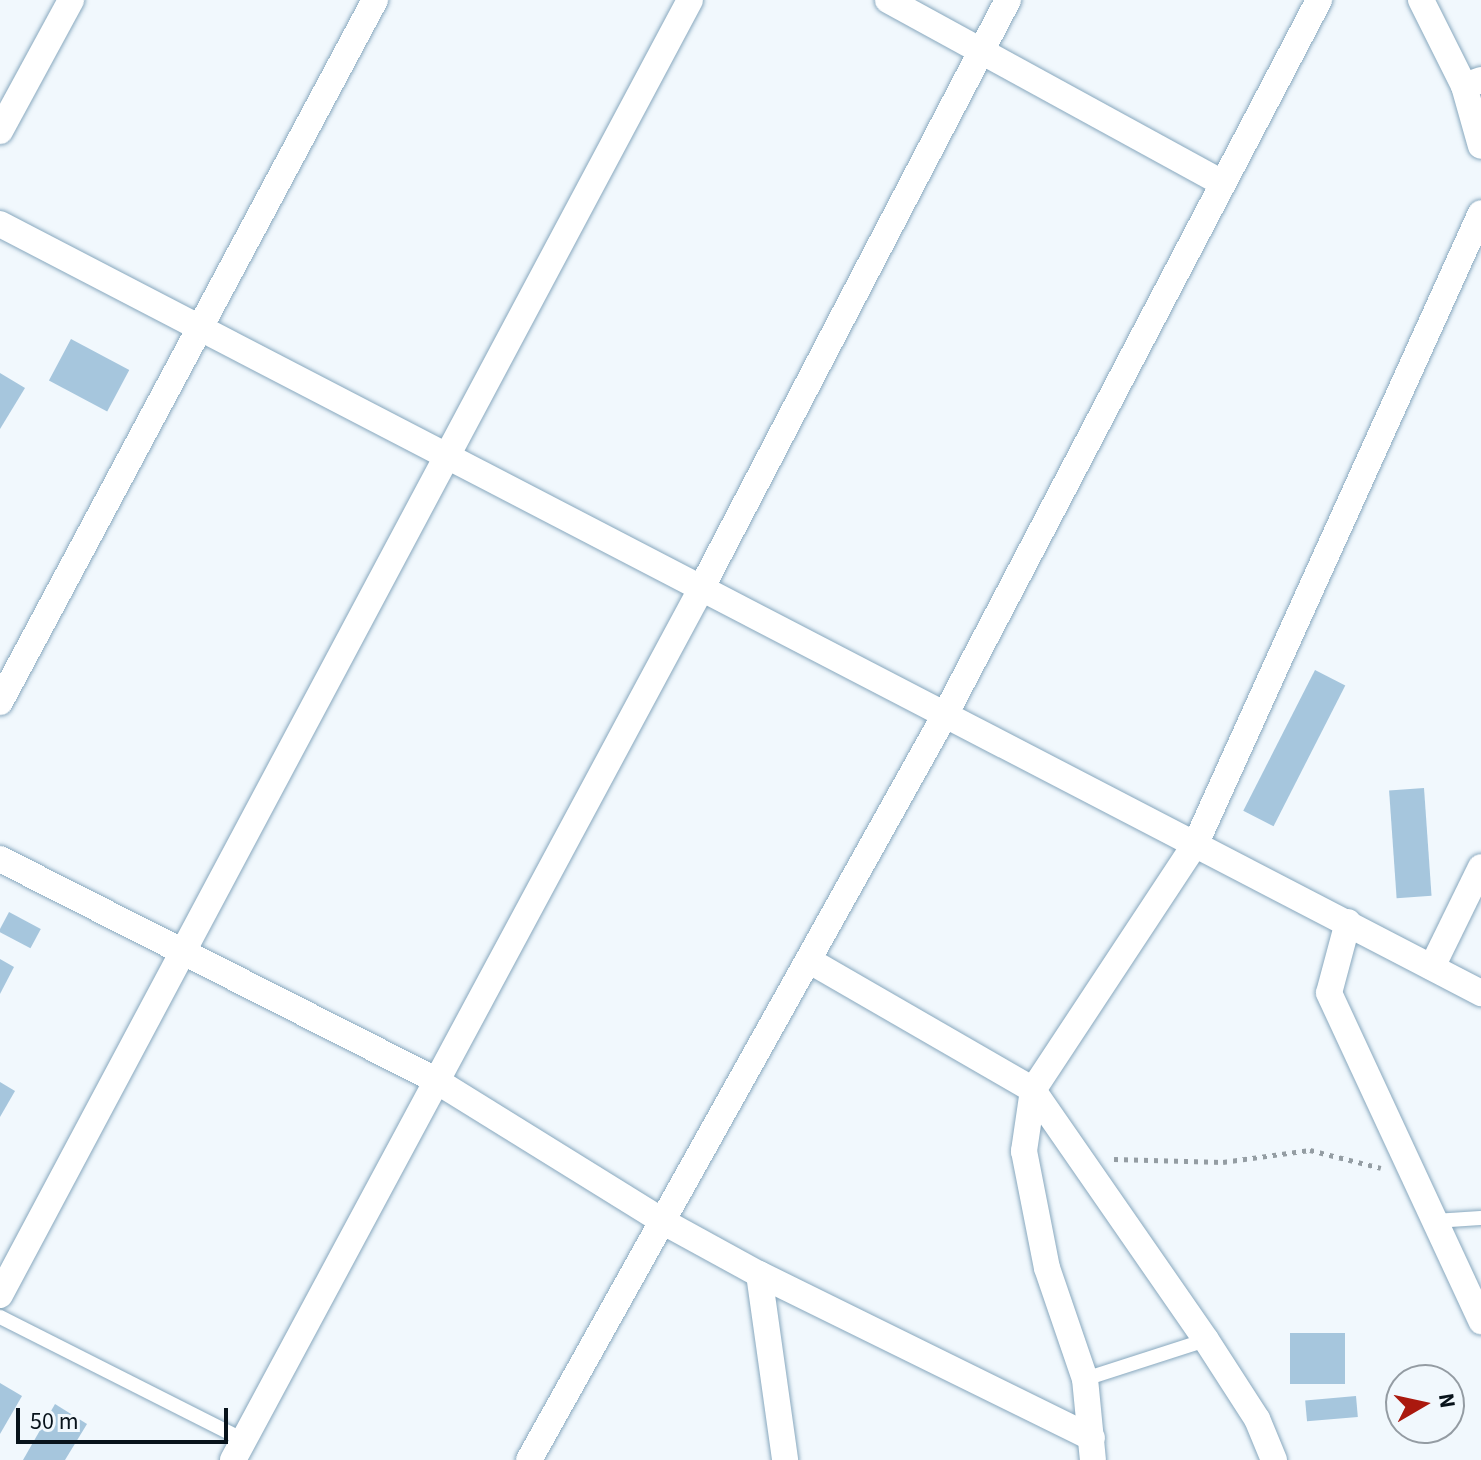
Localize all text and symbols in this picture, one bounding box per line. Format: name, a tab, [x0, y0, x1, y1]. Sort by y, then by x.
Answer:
north arrow	[1385, 1364, 1465, 1444]
text: N	[1430, 1391, 1464, 1410]
scale bar	[20, 1392, 232, 1442]
text: 50 m	[30, 1404, 79, 1439]

